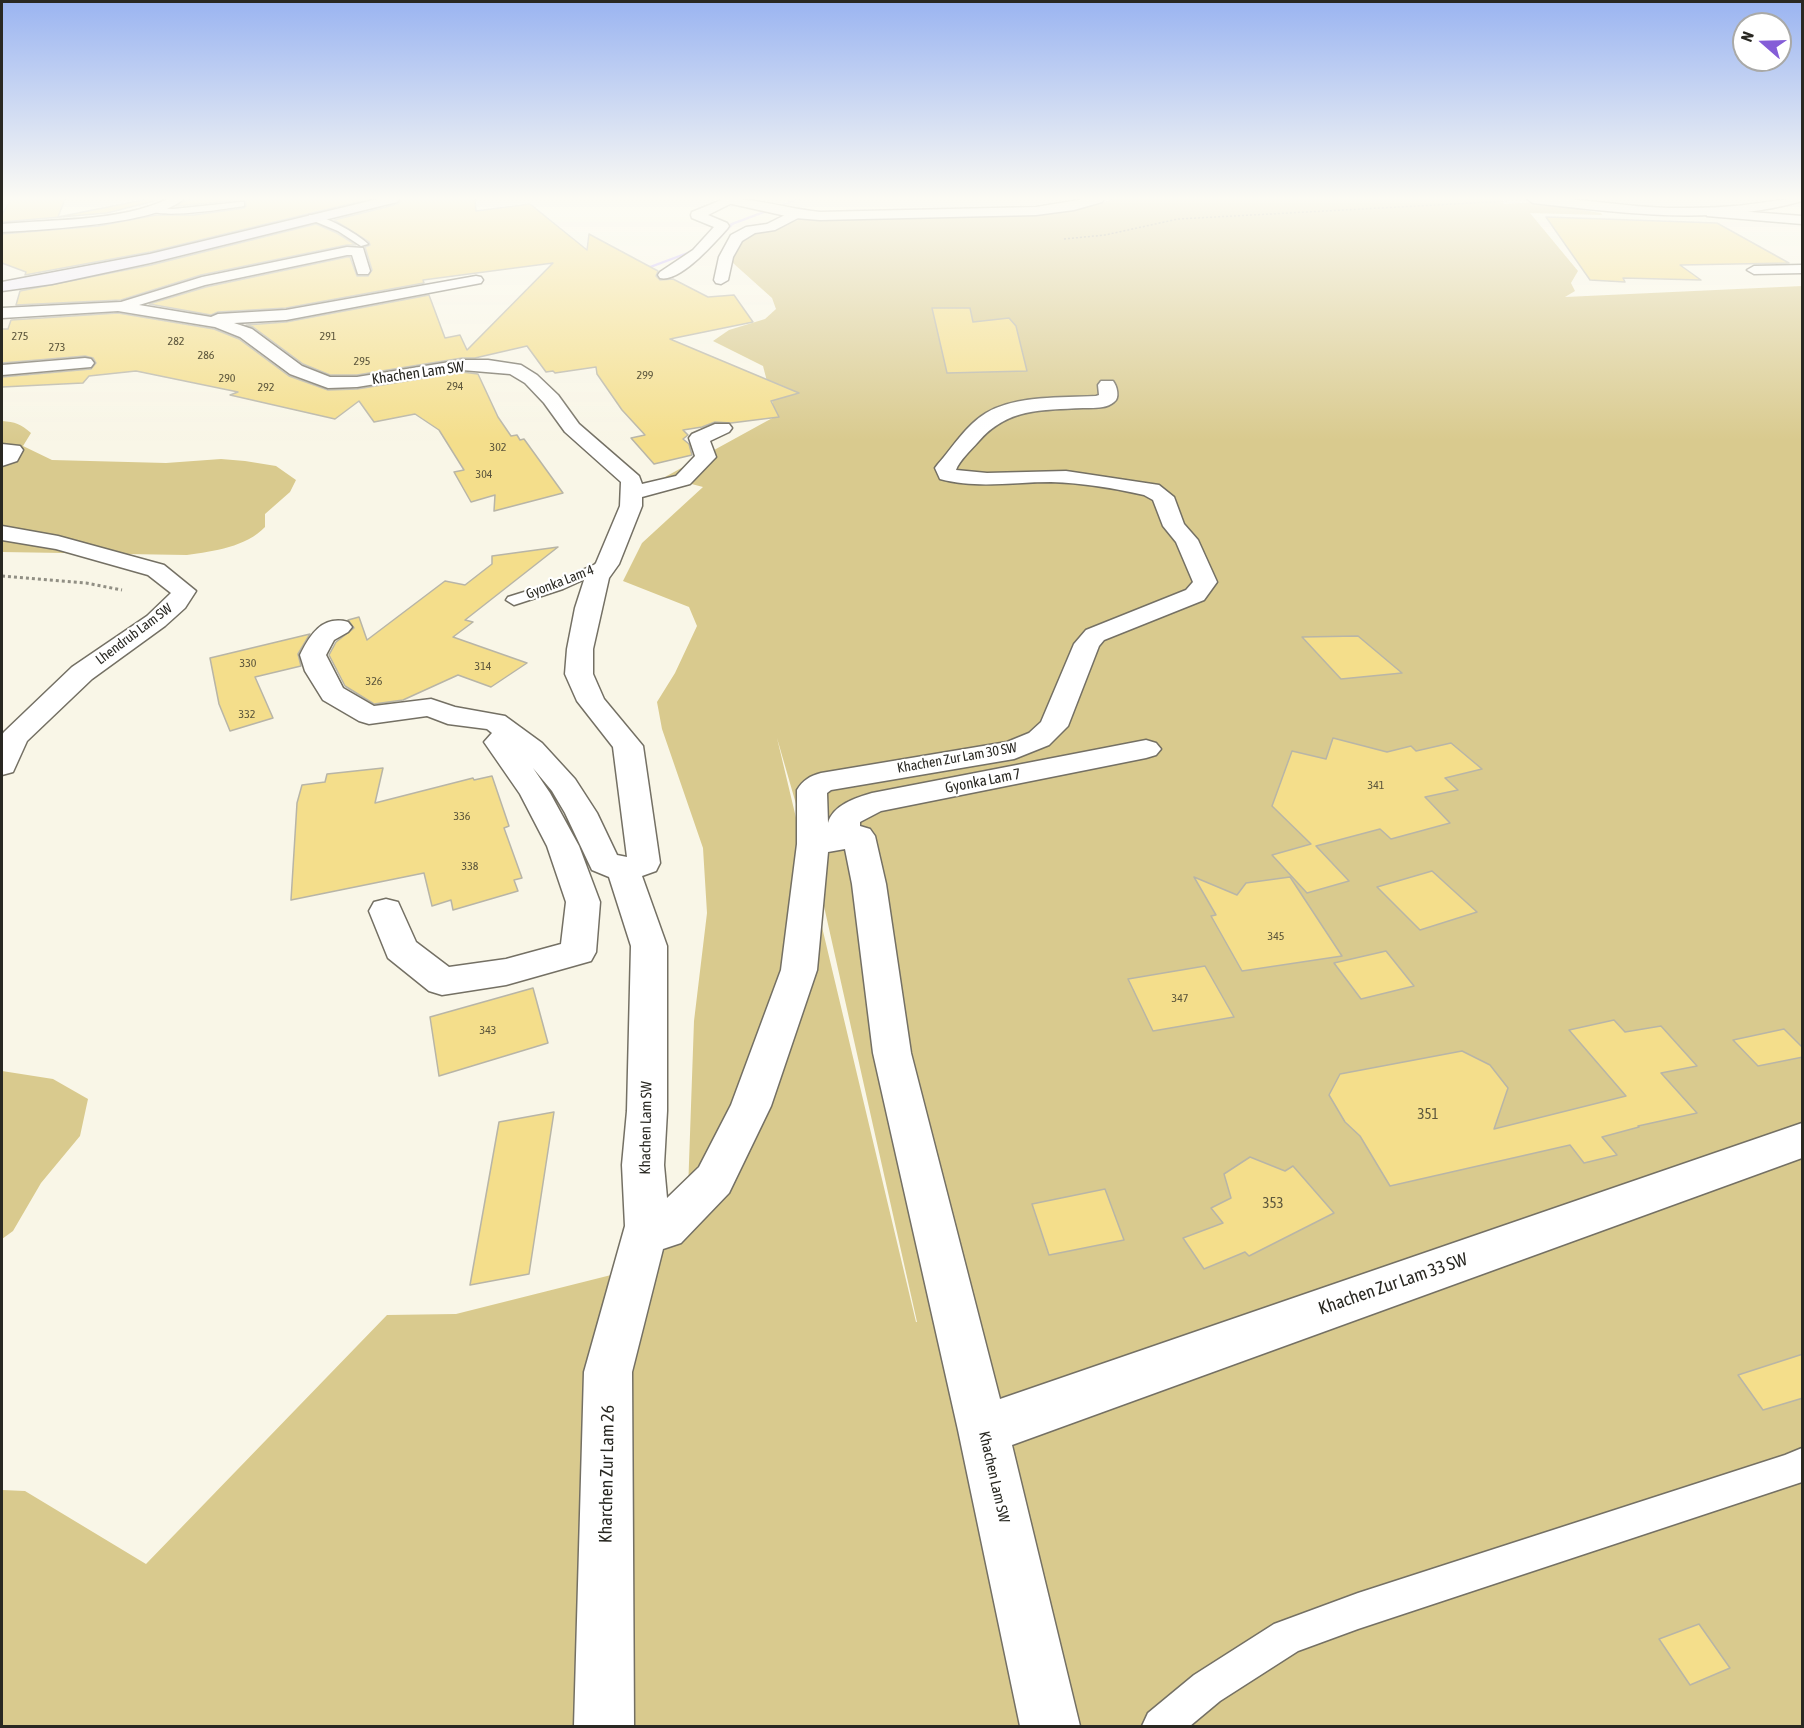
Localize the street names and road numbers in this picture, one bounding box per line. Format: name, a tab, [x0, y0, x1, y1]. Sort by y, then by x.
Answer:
street label: Khachen Lam SW	[371, 358, 465, 388]
street label: Gyonka Lam 4	[524, 561, 596, 603]
street label: Lhendrub Lam SW	[92, 600, 176, 668]
street label: Khachen Zur Lam 30 SW	[896, 739, 1018, 777]
street label: Gyonka Lam 7	[944, 765, 1022, 797]
street label: Khachen Lam SW	[636, 1081, 656, 1175]
street label: Khachen Zur Lam 33 SW	[1316, 1248, 1470, 1320]
street label: Kharchen Zur Lam 26	[595, 1405, 619, 1543]
street label: Khachen Lam SW	[975, 1429, 1013, 1525]

